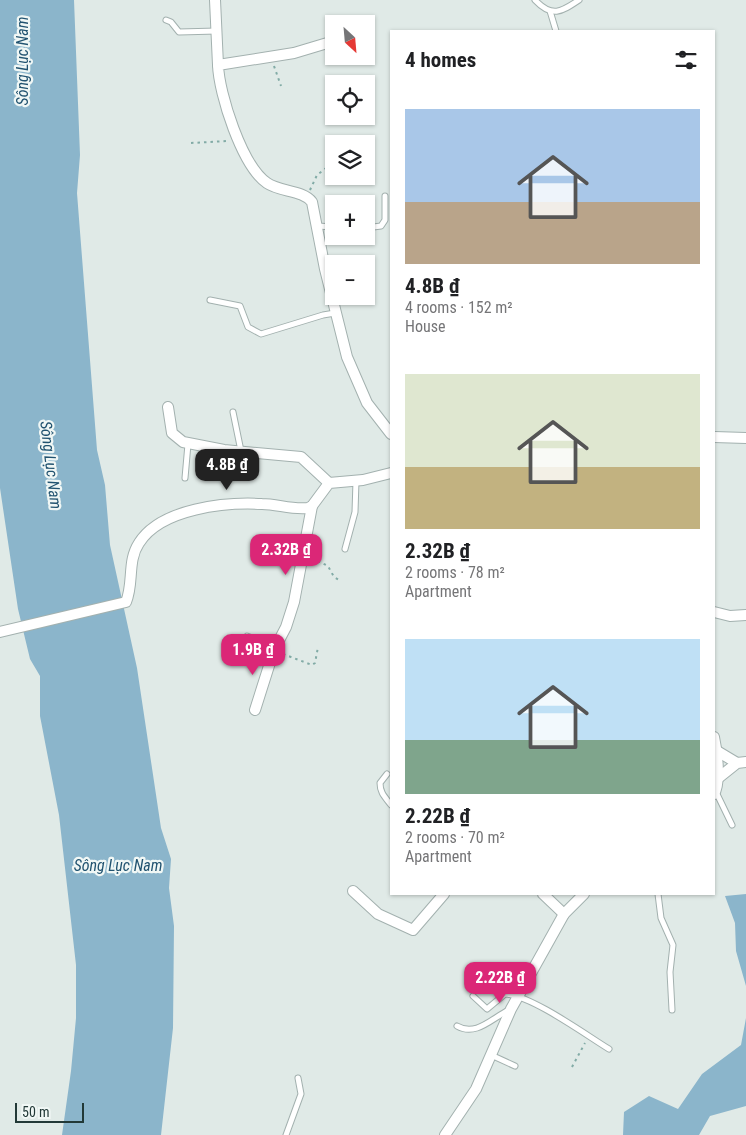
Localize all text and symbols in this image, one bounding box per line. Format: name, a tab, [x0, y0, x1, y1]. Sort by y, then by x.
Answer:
north arrow	[325, 15, 375, 65]
map controls	[325, 15, 375, 305]
water label: Sông Lục Nam	[13, 17, 32, 105]
icon: filters	[672, 46, 700, 74]
text: 4 homes	[405, 48, 476, 72]
button: locate	[325, 75, 375, 125]
button: layers	[325, 135, 375, 185]
icon: home	[508, 142, 598, 232]
button: +	[325, 195, 375, 245]
button: −	[325, 255, 375, 305]
text: 4.8B ₫	[405, 274, 460, 298]
text: 4 rooms · 152 m²	[405, 298, 513, 317]
text: House	[405, 317, 445, 336]
icon: home	[508, 407, 598, 497]
water label: Sông Lục Nam	[36, 420, 66, 510]
pin: 4.8B ₫	[186, 448, 268, 491]
text: 4.8B ₫	[206, 455, 248, 474]
pin: 2.32B ₫	[240, 534, 332, 576]
text: 2.32B ₫	[405, 539, 470, 563]
text: 2.32B ₫	[261, 540, 311, 559]
text: 2 rooms · 78 m²	[405, 563, 505, 582]
text: Apartment	[405, 582, 472, 601]
pin: 1.9B ₫	[212, 634, 294, 676]
text: 1.9B ₫	[232, 640, 274, 659]
icon: home	[508, 672, 598, 762]
text: 2.22B ₫	[405, 804, 470, 828]
text: 2 rooms · 70 m²	[405, 828, 505, 847]
text: Apartment	[405, 847, 472, 866]
water label: Sông Lục Nam	[74, 856, 162, 875]
pin: 2.22B ₫	[454, 962, 546, 1004]
text: 2.22B ₫	[475, 968, 525, 987]
scale bar	[15, 1100, 84, 1123]
text: 50 m	[22, 1104, 50, 1120]

